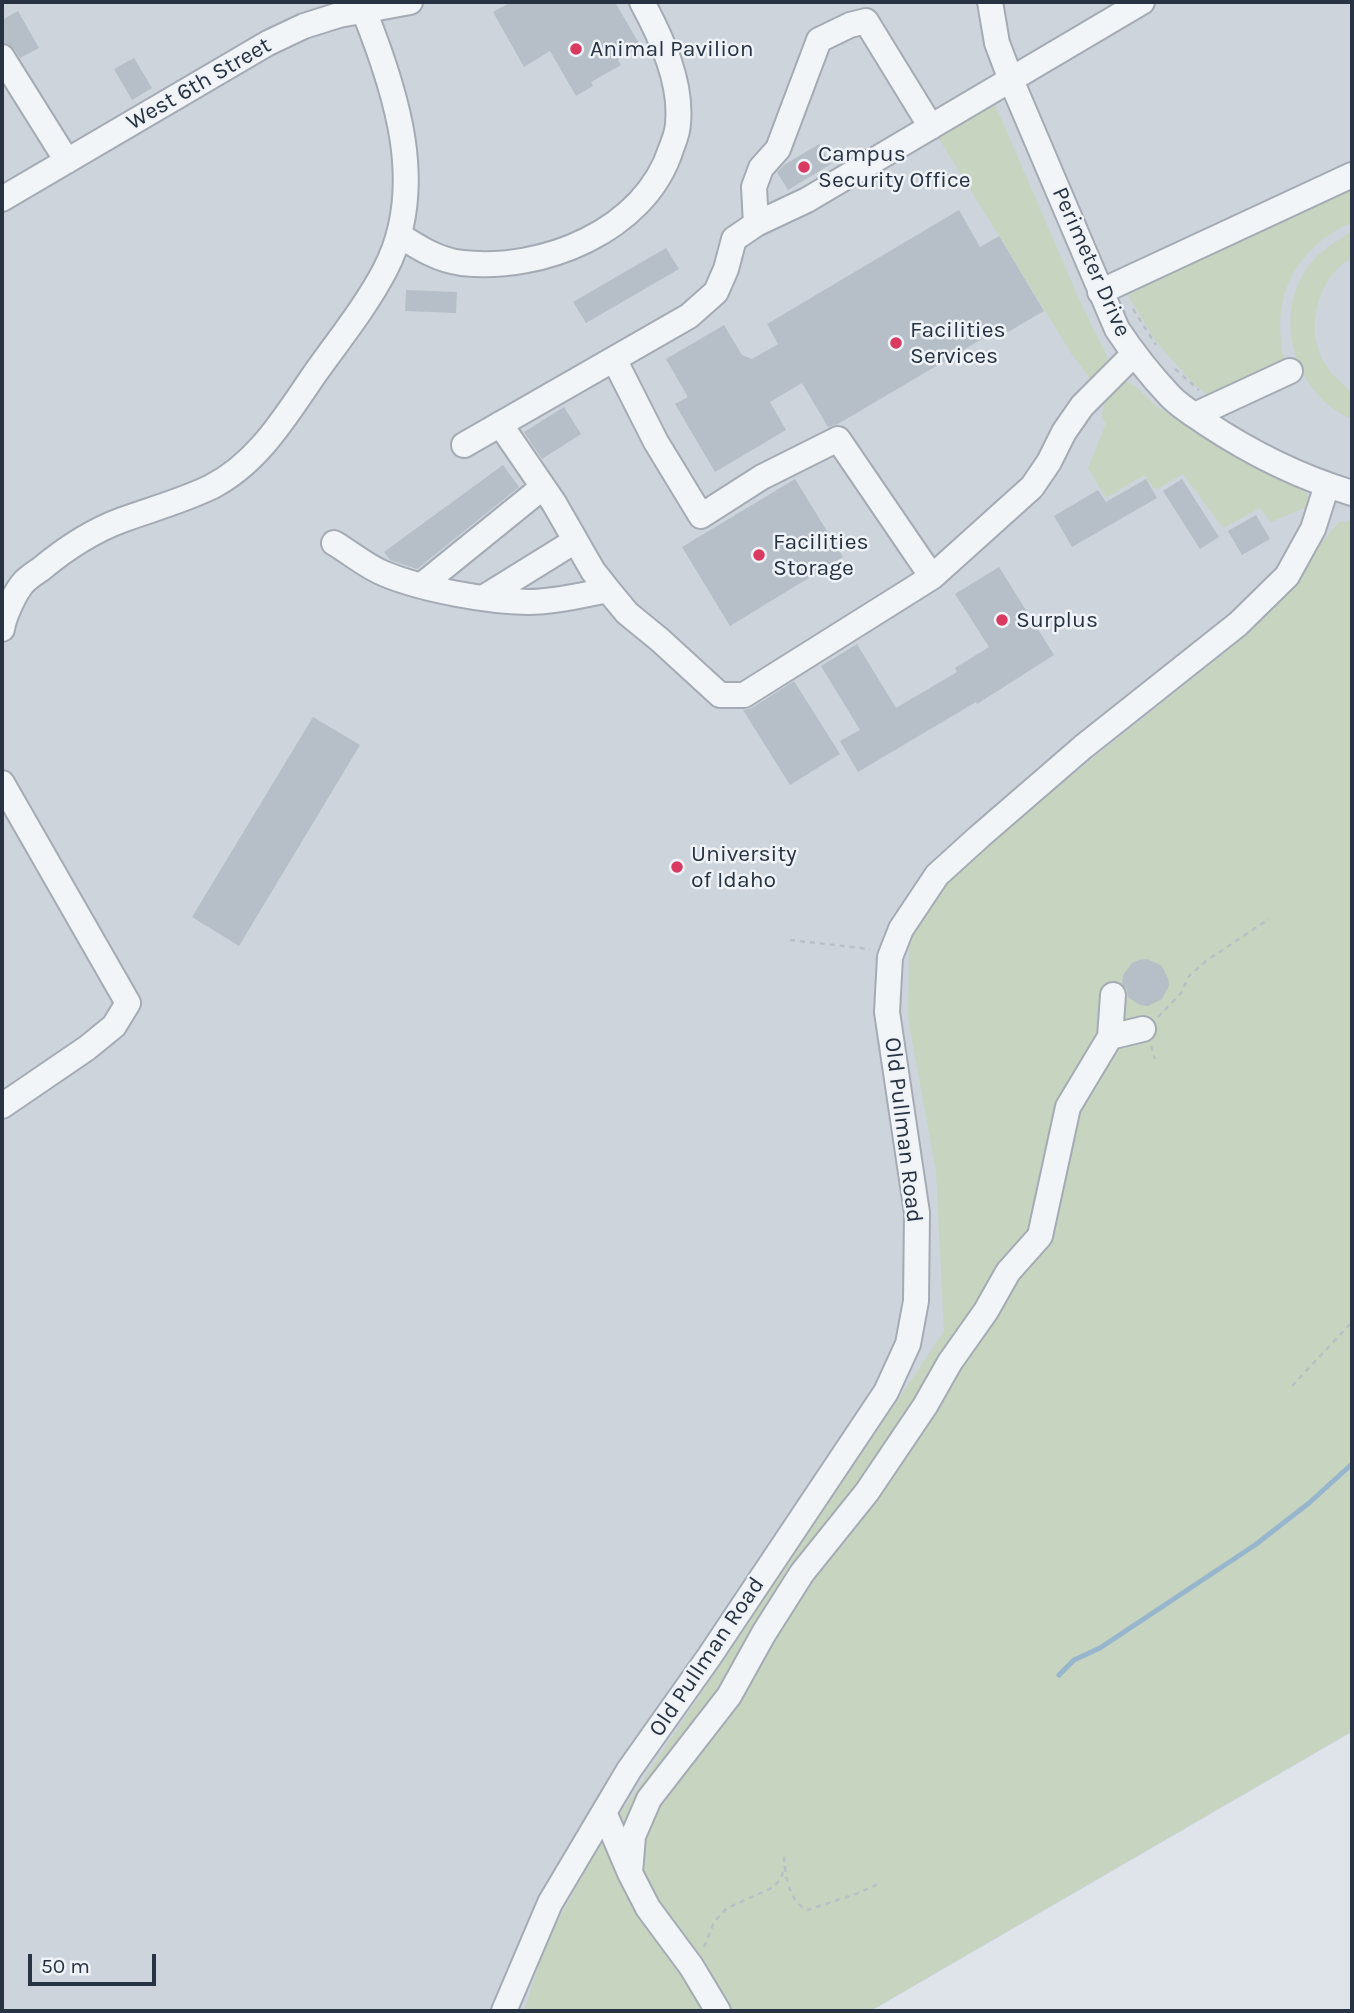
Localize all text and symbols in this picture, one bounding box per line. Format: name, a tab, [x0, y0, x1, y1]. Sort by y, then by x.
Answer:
street label: West 6th Street	[122, 32, 276, 136]
place label: Animal Pavilion	[590, 35, 754, 63]
marker: Animal Pavilion	[568, 41, 584, 57]
place label: Campus Security Office	[818, 140, 971, 194]
marker: Campus Security Office	[796, 159, 812, 175]
street label: Perimeter Drive	[1046, 183, 1136, 341]
place label: Facilities Services	[910, 316, 1006, 370]
marker: Facilities Services	[888, 335, 904, 351]
place label: Facilities Storage	[773, 528, 869, 582]
marker: Facilities Storage	[751, 547, 767, 563]
place label: Surplus	[1016, 606, 1098, 634]
marker: Surplus	[994, 612, 1010, 628]
place label: University of Idaho	[691, 840, 797, 894]
marker: University of Idaho	[669, 859, 685, 875]
street label: Old Pullman Road	[878, 1036, 928, 1224]
street label: Old Pullman Road	[643, 1572, 771, 1742]
scale bar	[32, 1940, 159, 1984]
text: 50 m	[41, 1954, 90, 1978]

